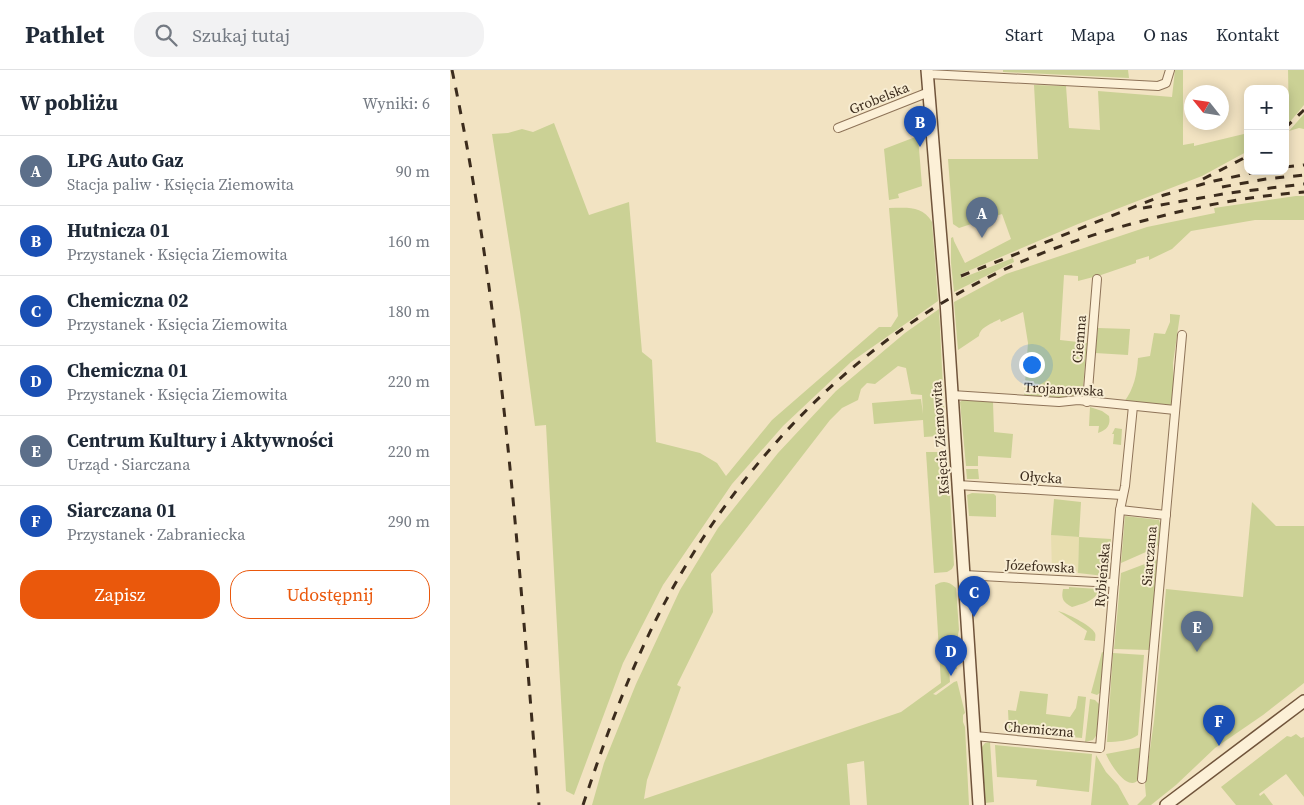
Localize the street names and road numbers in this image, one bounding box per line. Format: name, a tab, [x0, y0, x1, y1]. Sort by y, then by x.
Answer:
street label: Grobelska	[846, 77, 913, 119]
street label: Ciemna	[1067, 313, 1091, 364]
street label: Trojanowska	[1024, 377, 1105, 401]
street label: Księcia Ziemowita	[926, 380, 954, 496]
street label: Ołycka	[1019, 466, 1064, 489]
street label: Siarczana	[1136, 524, 1162, 587]
street label: Rybieńska	[1089, 541, 1115, 608]
street label: Józefowska	[1004, 554, 1076, 578]
street label: Chemiczna	[1003, 716, 1076, 742]

